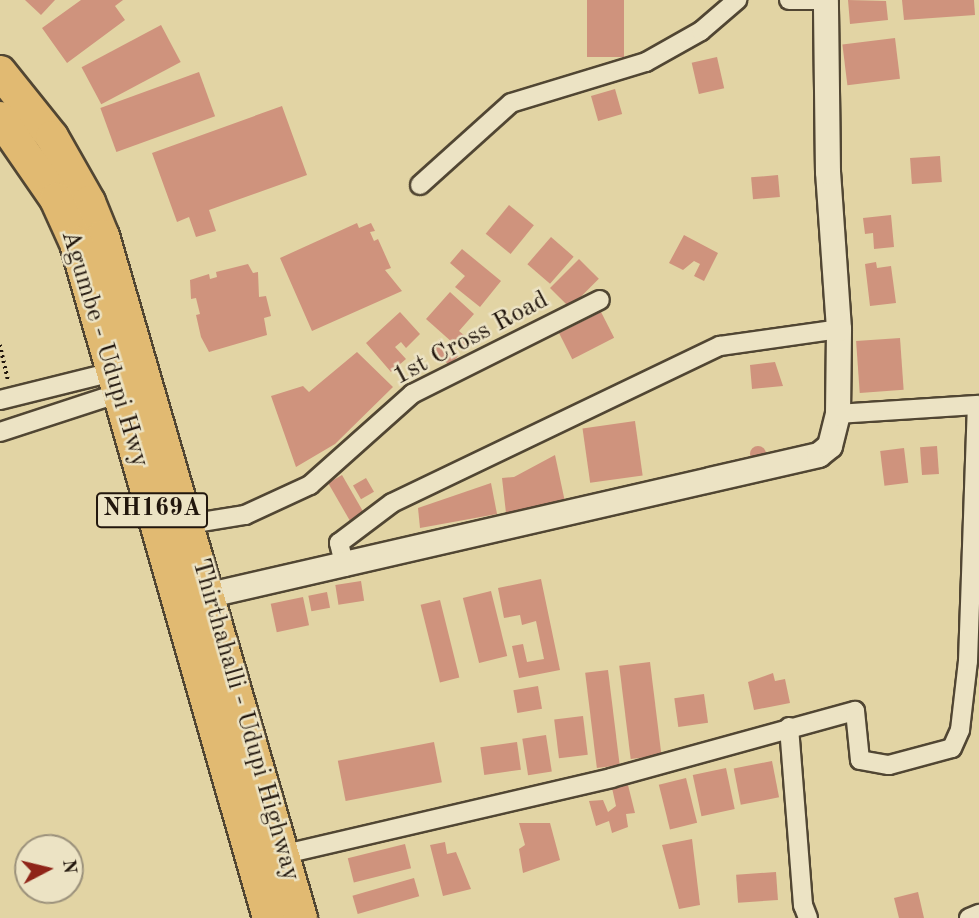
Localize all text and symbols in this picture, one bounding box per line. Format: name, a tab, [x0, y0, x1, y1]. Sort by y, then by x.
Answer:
street label: Agumbe - Udupi Hwy	[53, 227, 155, 471]
street label: 1st Cross Road	[388, 285, 554, 393]
road number: NH169A	[96, 490, 208, 530]
street label: Thirthahalli - Udupi Highway	[184, 555, 306, 885]
north arrow	[14, 834, 84, 904]
text: N	[58, 858, 79, 875]

